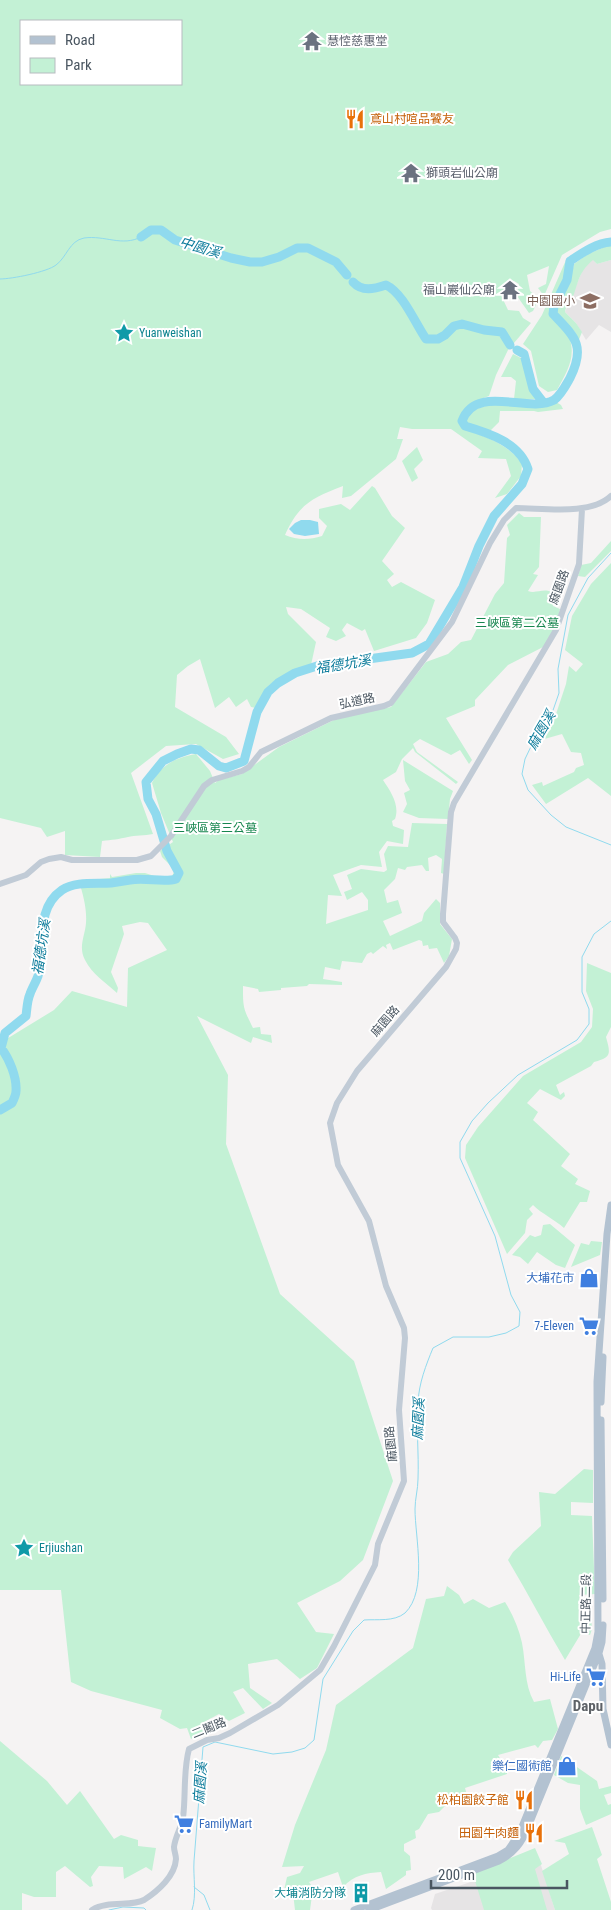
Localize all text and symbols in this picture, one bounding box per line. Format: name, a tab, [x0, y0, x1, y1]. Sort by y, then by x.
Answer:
legend	[20, 20, 182, 85]
temple icon: 慧悾慈惠堂	[301, 30, 323, 52]
text: Road	[65, 31, 95, 49]
place label: 慧悾慈惠堂	[327, 34, 387, 48]
text: Park	[65, 56, 92, 74]
restaurant icon: 鳶山村喧品饕友	[344, 108, 366, 130]
place label: 鳶山村喧品饕友	[370, 112, 454, 126]
temple icon: 獅頭岩仙公廟	[400, 162, 422, 184]
place label: 獅頭岩仙公廟	[426, 166, 498, 180]
water label: 中園溪	[178, 233, 224, 261]
temple icon: 福山巖仙公廟	[499, 279, 521, 301]
place label: 福山巖仙公廟	[423, 283, 495, 297]
school or university icon: 中園國小	[579, 290, 601, 312]
place label: 中園國小	[527, 294, 575, 308]
place icon: Yuanweishan	[113, 322, 135, 344]
place label: Yuanweishan	[139, 326, 202, 340]
street label: 麻園路	[546, 568, 572, 606]
park label: 三峽區第二公墓	[475, 616, 559, 630]
water label: 福德坑溪	[314, 651, 374, 676]
street label: 弘道路	[338, 690, 376, 712]
water label: 麻園溪	[524, 706, 559, 752]
park label: 三峽區第三公墓	[173, 821, 257, 835]
water label: 福德坑溪	[29, 916, 53, 976]
street label: 麻園路	[368, 1003, 402, 1039]
shop icon: 大埔花市	[578, 1267, 600, 1289]
place label: 大埔花市	[526, 1271, 574, 1285]
supermarket icon: 7-Eleven	[578, 1315, 600, 1337]
place label: 7-Eleven	[534, 1319, 574, 1333]
water label: 麻園溪	[409, 1396, 427, 1440]
street label: 麻園路	[382, 1425, 400, 1463]
place icon: Erjiushan	[13, 1537, 35, 1559]
place label: Erjiushan	[39, 1541, 83, 1555]
street label: 中正路二段	[578, 1574, 594, 1634]
supermarket icon: Hi-Life	[585, 1666, 607, 1688]
place label: Hi-Life	[550, 1670, 581, 1684]
district label: Dapu	[573, 1697, 603, 1715]
street label: 二鬮路	[190, 1715, 228, 1741]
shop icon: 樂仁國術館	[556, 1755, 578, 1777]
water label: 麻園溪	[191, 1759, 210, 1805]
place label: 樂仁國術館	[492, 1759, 552, 1773]
restaurant icon: 松柏園餃子館	[513, 1789, 535, 1811]
place label: 松柏園餃子館	[437, 1793, 509, 1807]
supermarket icon: FamilyMart	[173, 1813, 195, 1835]
place label: FamilyMart	[199, 1817, 253, 1831]
restaurant icon: 田園牛肉麵	[523, 1822, 545, 1844]
place label: 田園牛肉麵	[459, 1826, 519, 1840]
scale bar	[431, 1858, 567, 1890]
text: 200 m	[438, 1866, 475, 1884]
building icon: 大埔消防分隊	[350, 1882, 372, 1904]
place label: 大埔消防分隊	[274, 1886, 346, 1900]

